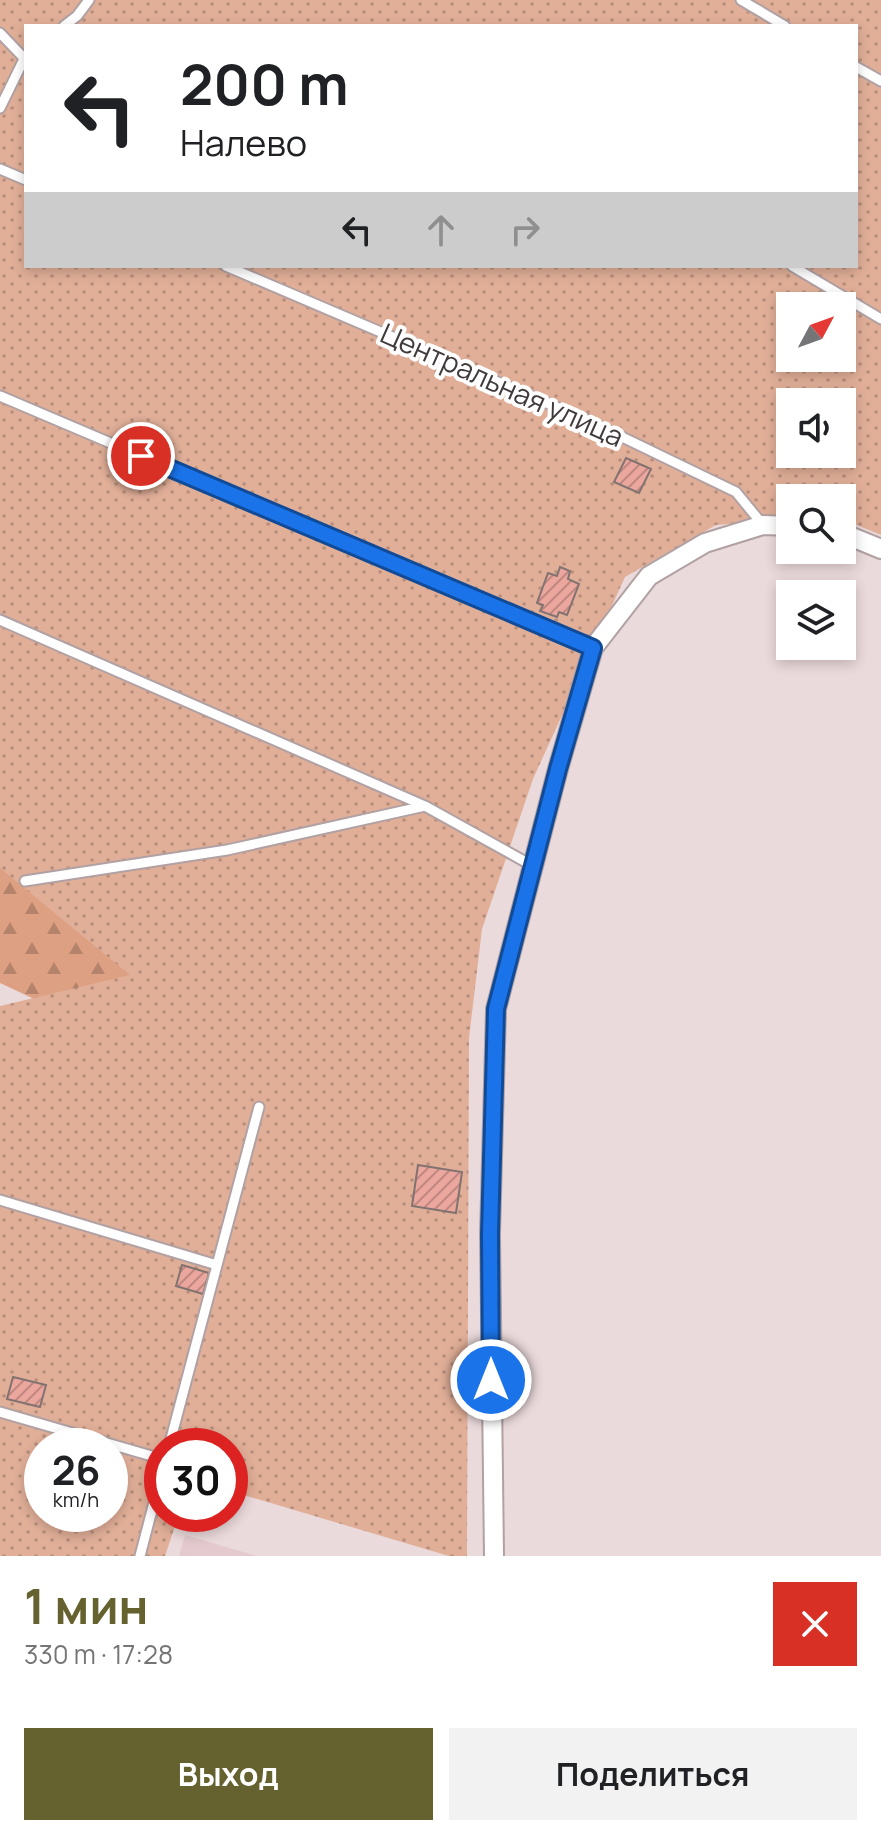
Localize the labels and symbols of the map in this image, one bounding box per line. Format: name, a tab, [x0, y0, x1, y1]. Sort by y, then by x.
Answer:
north arrow	[776, 292, 856, 372]
street label: Центральная улица	[375, 313, 630, 455]
pin	[107, 422, 175, 490]
position arrow	[449, 1338, 533, 1422]
speed limit sign: 30	[144, 1428, 248, 1532]

